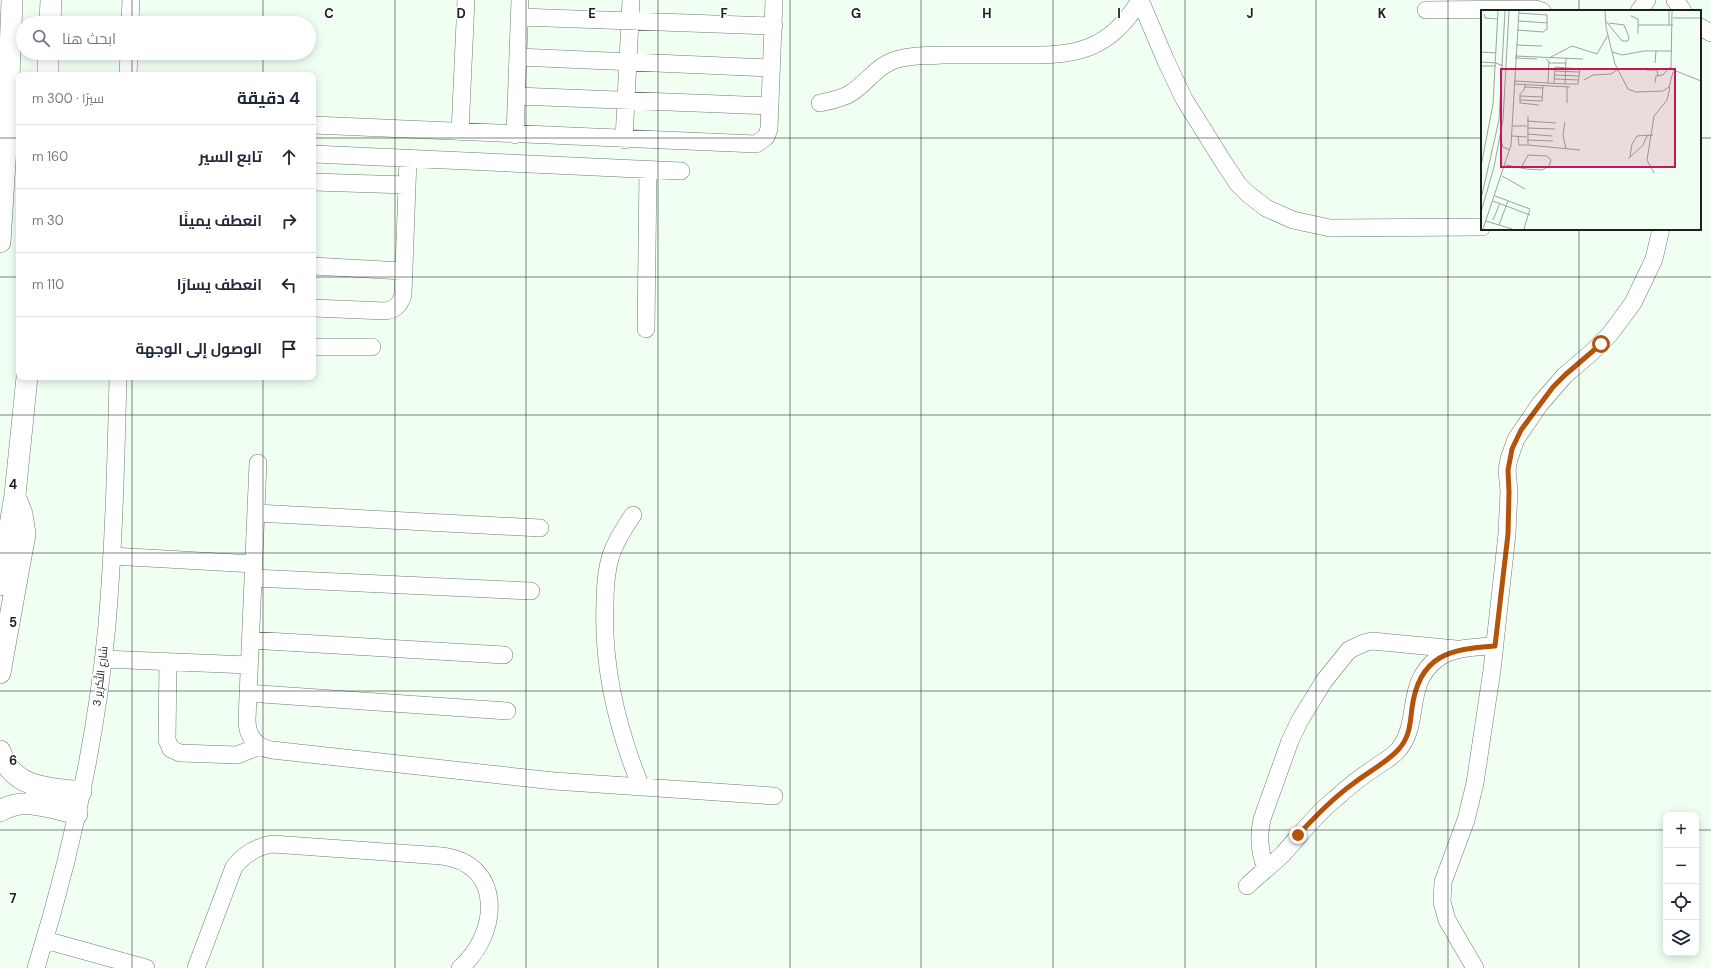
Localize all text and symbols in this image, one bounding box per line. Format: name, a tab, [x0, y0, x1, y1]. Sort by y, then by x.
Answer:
text: C	[324, 5, 334, 22]
text: D	[456, 5, 466, 22]
text: E	[588, 5, 596, 22]
text: F	[720, 5, 728, 22]
text: G	[851, 5, 861, 22]
text: H	[982, 5, 992, 22]
text: I	[1117, 5, 1121, 22]
text: J	[1246, 5, 1254, 22]
text: K	[1378, 5, 1387, 22]
inset map	[1481, 10, 1701, 230]
search box	[16, 16, 316, 60]
icon: search	[30, 27, 52, 49]
text: ابحث هنا	[62, 29, 116, 49]
text: 4 دقيقة	[237, 87, 300, 109]
text: سيرًا · 300 m	[32, 90, 104, 107]
icon: ahead	[278, 146, 300, 168]
text: تابع السير	[199, 147, 262, 167]
text: 160 m	[32, 148, 68, 165]
icon: right	[278, 210, 300, 232]
text: انعطف يمينًا	[179, 211, 262, 231]
text: 30 m	[32, 212, 64, 229]
icon: left	[278, 274, 300, 296]
text: انعطف يسارًا	[177, 275, 262, 295]
text: 110 m	[32, 276, 64, 293]
route start	[1592, 335, 1610, 353]
icon: arrive	[278, 338, 300, 360]
text: الوصول إلى الوجهة	[135, 339, 262, 359]
text: 4	[9, 476, 17, 493]
text: 5	[9, 614, 17, 631]
street label: شارع التَّكرِير 3	[89, 645, 112, 707]
text: 6	[9, 752, 17, 769]
map controls	[1663, 812, 1699, 956]
button: +	[1663, 812, 1699, 848]
route end	[1289, 826, 1307, 844]
button: −	[1663, 848, 1699, 884]
button: locate	[1663, 884, 1699, 920]
text: 7	[10, 890, 17, 907]
button: layers	[1663, 920, 1699, 956]

